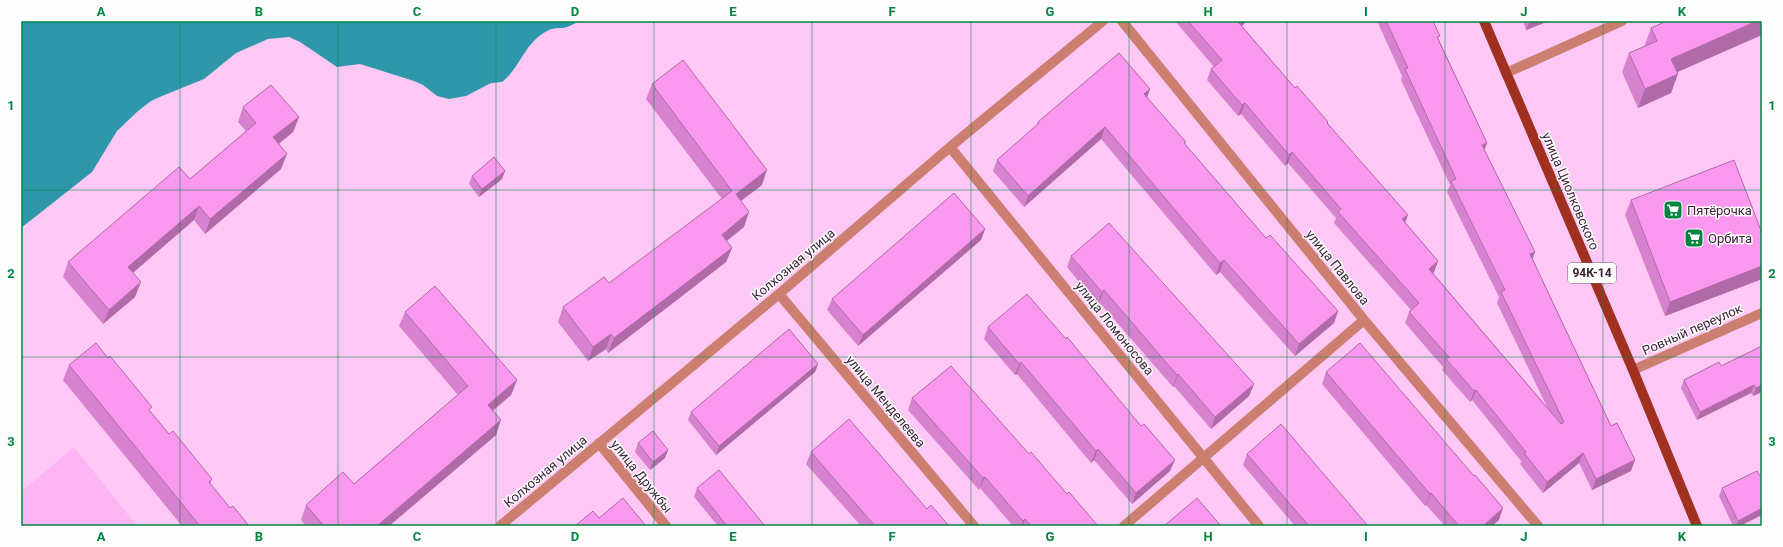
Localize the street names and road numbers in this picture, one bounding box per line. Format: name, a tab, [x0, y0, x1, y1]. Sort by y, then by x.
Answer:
street label: улица Циолковского	[1539, 130, 1602, 252]
street label: Колхозная улица	[749, 225, 838, 304]
street label: улица Павлова	[1303, 227, 1372, 308]
road number: 94К-14	[1568, 263, 1616, 283]
street label: улица Ломоносова	[1072, 278, 1157, 378]
street label: Ровный переулок	[1640, 301, 1744, 358]
street label: улица Менделеева	[843, 352, 928, 450]
street label: Колхозная улица	[501, 432, 590, 511]
street label: улица Дружбы	[608, 437, 676, 516]

